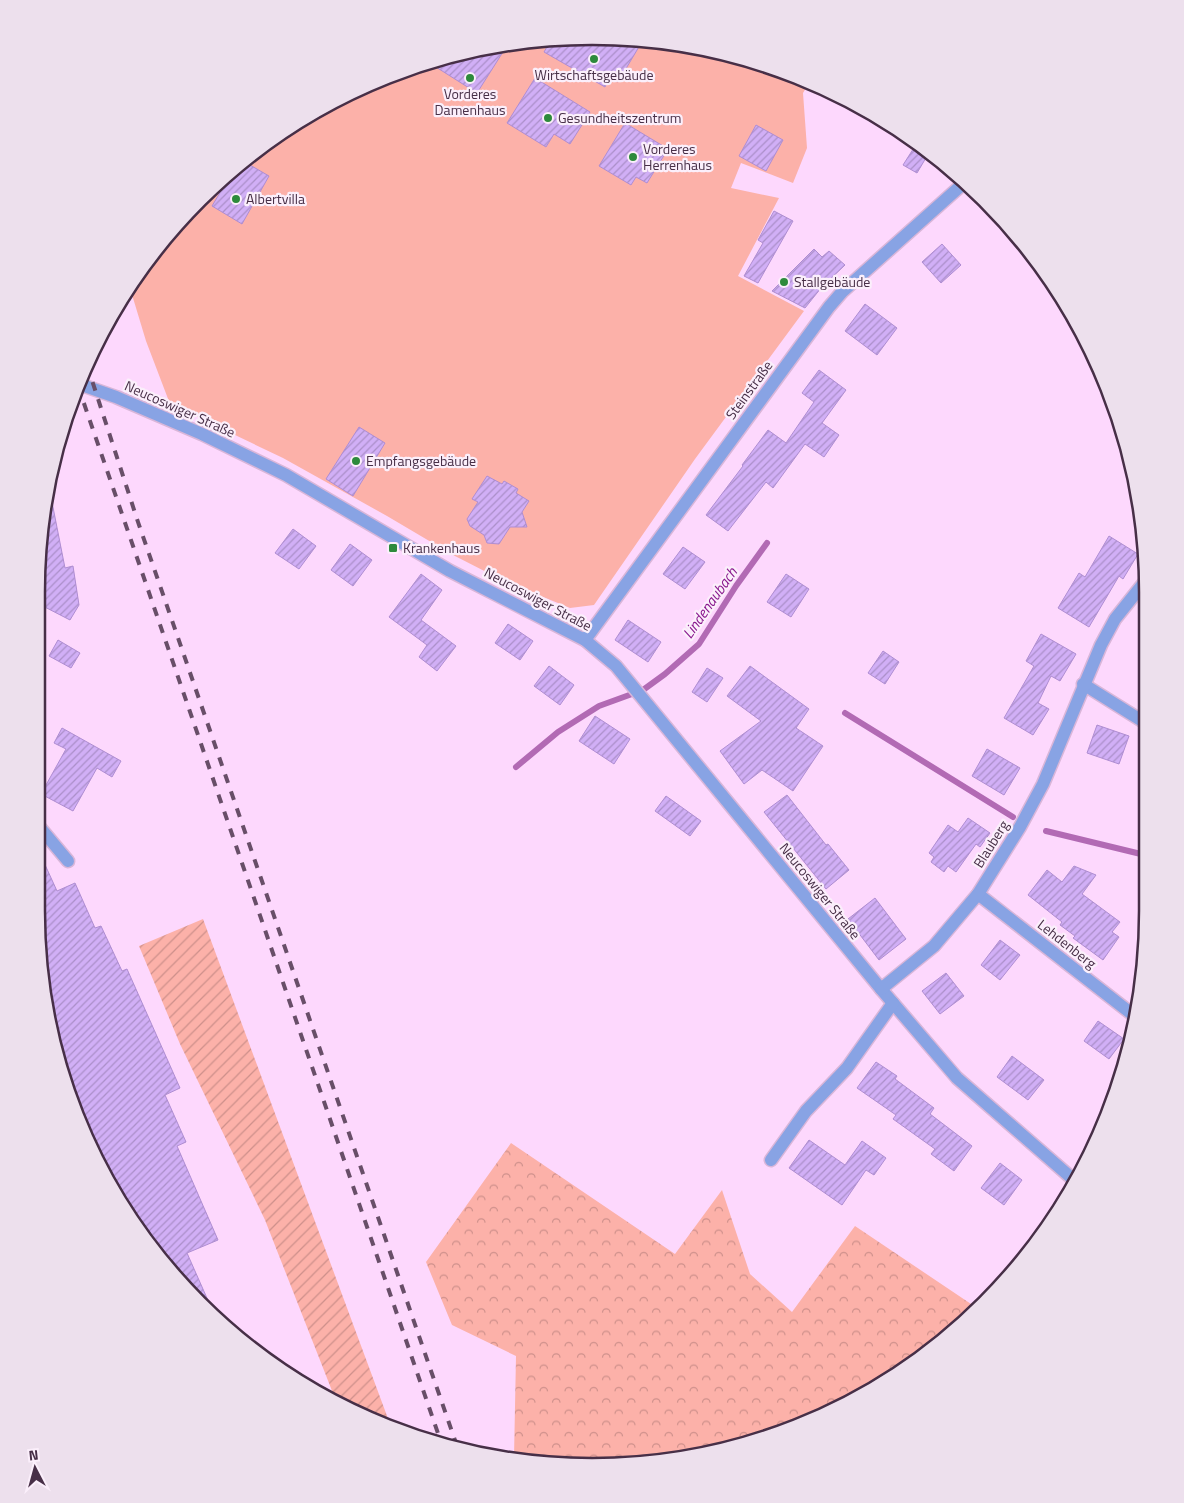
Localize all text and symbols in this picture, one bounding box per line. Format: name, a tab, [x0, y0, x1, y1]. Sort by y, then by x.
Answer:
marker: Wirtschaftsgebäude	[588, 53, 600, 65]
place label: Wirtschaftsgebäude	[535, 64, 653, 85]
marker: Vorderes Damenhaus	[464, 72, 476, 84]
place label: Vorderes Damenhaus	[435, 83, 505, 120]
place label: Gesundheitszentrum	[558, 107, 681, 128]
marker: Gesundheitszentrum	[542, 112, 554, 124]
place label: Vorderes Herrenhaus	[643, 138, 712, 175]
marker: Vorderes Herrenhaus	[627, 151, 639, 163]
place label: Albertvilla	[246, 188, 305, 209]
marker: Albertvilla	[230, 193, 242, 205]
place label: Stallgebäude	[794, 271, 870, 292]
marker: Stallgebäude	[778, 276, 790, 288]
street label: Steinstraße	[720, 356, 777, 424]
street label: Neucoswiger Straße	[122, 375, 239, 442]
place label: Empfangsgebäude	[366, 450, 476, 471]
marker: Empfangsgebäude	[350, 455, 362, 467]
place label: Krankenhaus	[403, 537, 480, 558]
marker: Krankenhaus	[387, 542, 399, 554]
street label: Neucoswiger Straße	[481, 561, 596, 636]
water label: Lindenaubach	[677, 562, 743, 643]
street label: Blauberg	[968, 816, 1013, 872]
street label: Neucoswiger Straße	[775, 838, 866, 944]
street label: Lehdenberg	[1033, 914, 1101, 973]
north arrow	[10, 1443, 60, 1493]
text: N	[28, 1444, 40, 1466]

